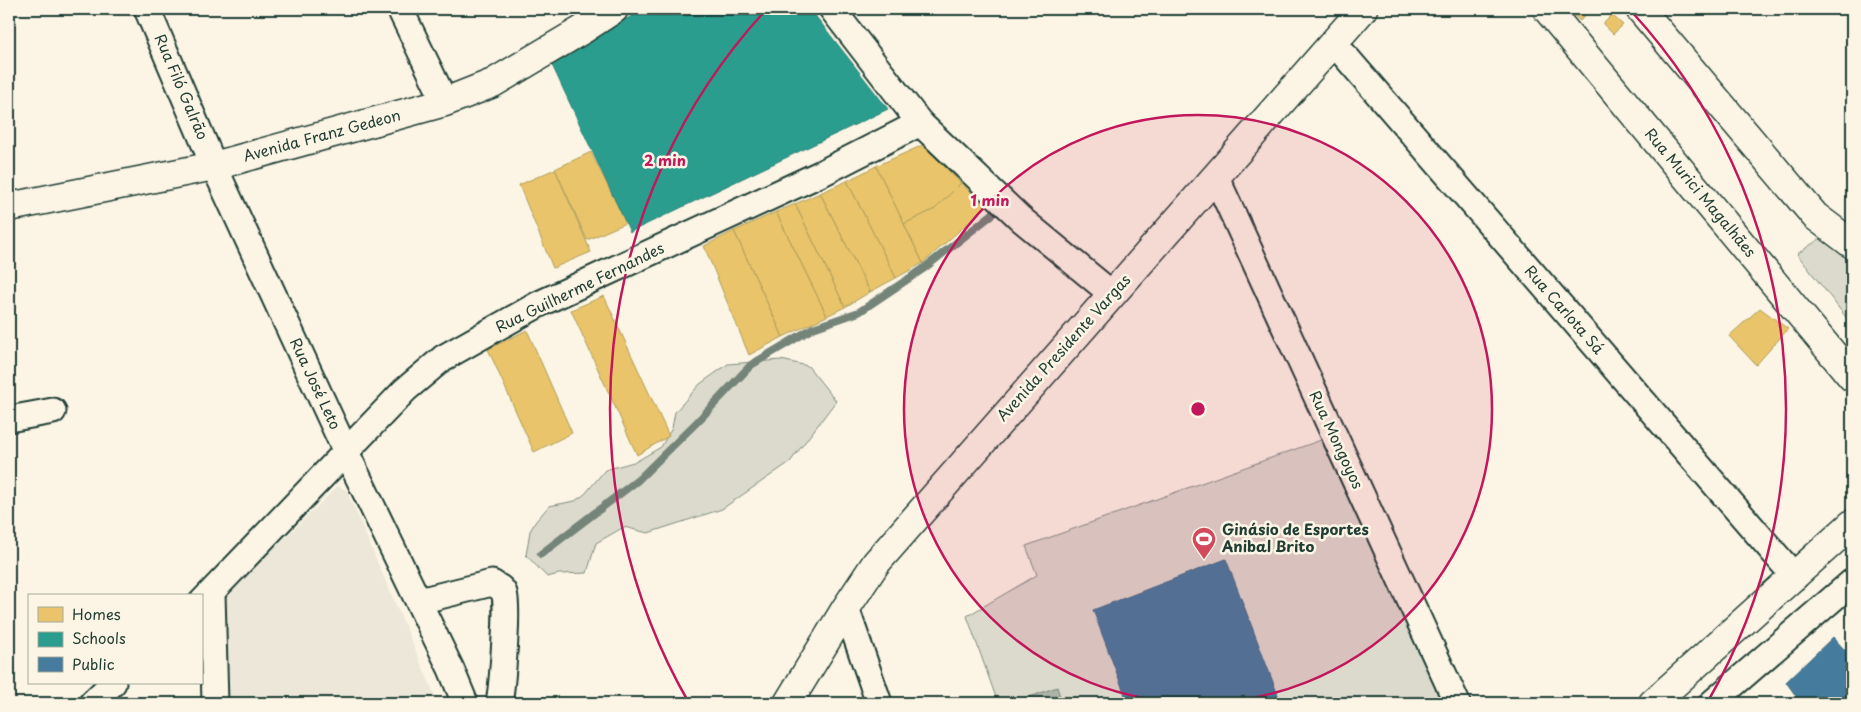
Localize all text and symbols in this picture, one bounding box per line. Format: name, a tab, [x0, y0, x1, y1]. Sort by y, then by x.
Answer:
street label: Rua Filó Galrão	[150, 30, 215, 143]
street label: Avenida Franz Gedeon	[240, 102, 403, 167]
street label: Rua Murici Magalhães	[1640, 122, 1762, 262]
text: 2 min	[644, 148, 686, 171]
text: 1 min	[971, 188, 1009, 211]
street label: Rua Guilherme Fernandes	[491, 236, 668, 338]
street label: Rua Carlota Sá	[1520, 259, 1611, 359]
street label: Avenida Presidente Vargas	[990, 268, 1135, 426]
street label: Rua José Leto	[285, 334, 348, 433]
street label: Rua Mongoyos	[1305, 386, 1370, 492]
centre of rings	[1189, 400, 1207, 418]
place label: Ginásio de Esportes Anibal Brito	[1221, 517, 1369, 557]
sports icon: Ginásio de Esportes Anibal Brito	[1191, 526, 1217, 560]
legend	[28, 594, 202, 684]
text: Homes	[72, 602, 121, 625]
text: Schools	[72, 626, 126, 649]
text: Public	[72, 652, 115, 675]

